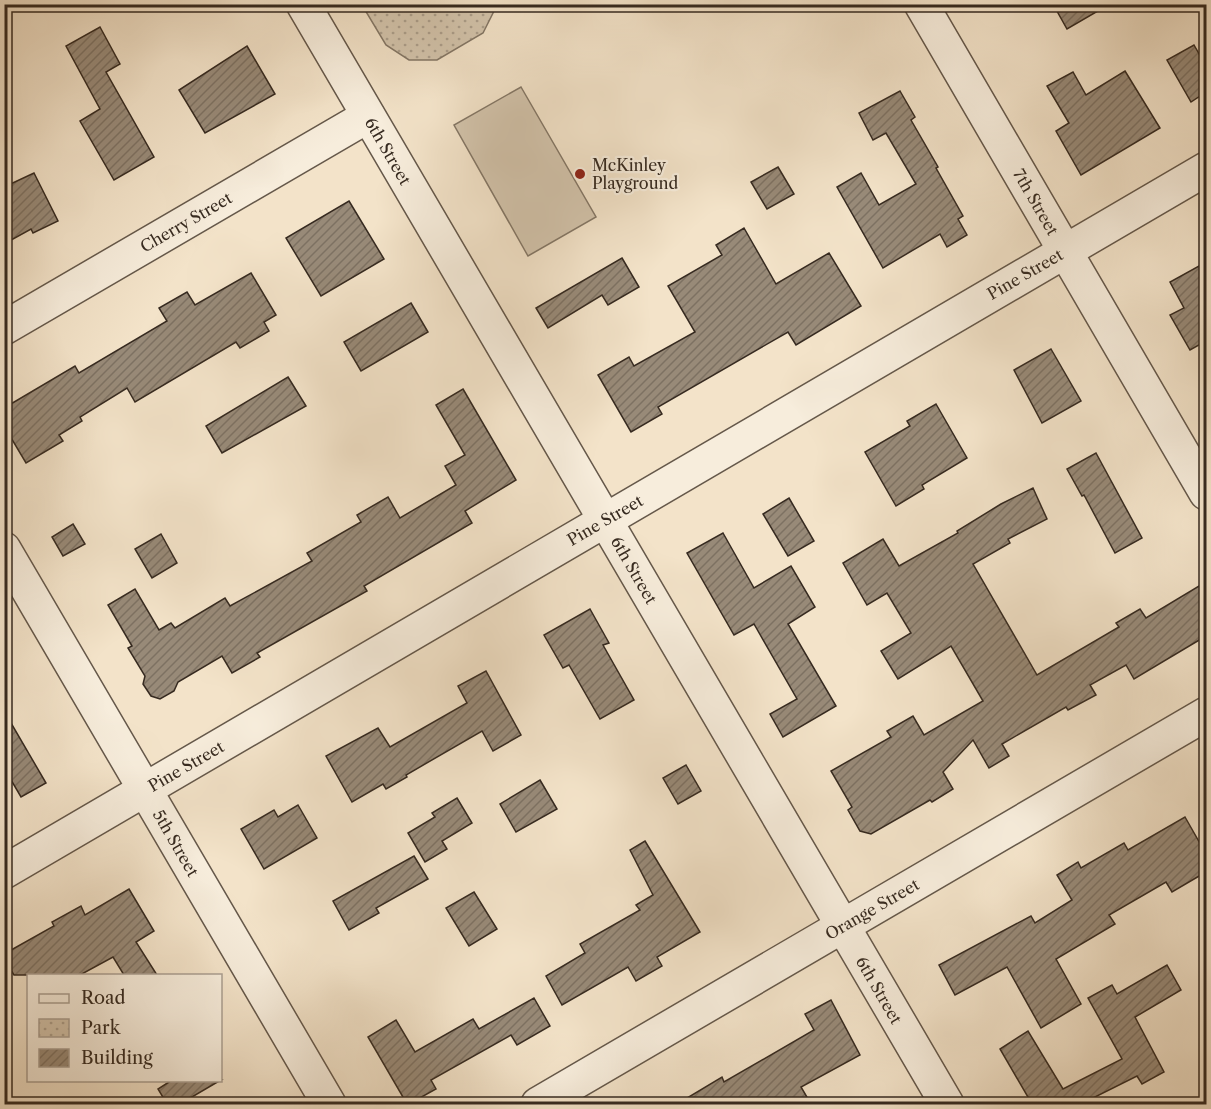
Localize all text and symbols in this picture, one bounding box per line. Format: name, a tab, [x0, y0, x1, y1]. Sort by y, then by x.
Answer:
street label: 6th Street	[361, 114, 415, 189]
place label: McKinley Playground	[592, 155, 679, 193]
street label: 7th Street	[1009, 165, 1063, 239]
marker: McKinley Playground	[573, 167, 587, 181]
street label: Cherry Street	[136, 187, 236, 256]
street label: Pine Street	[984, 244, 1067, 304]
street label: Pine Street	[564, 490, 647, 550]
street label: 6th Street	[607, 533, 661, 608]
street label: Pine Street	[145, 736, 228, 796]
street label: 5th Street	[149, 806, 203, 880]
street label: Orange Street	[821, 874, 923, 944]
street label: 6th Street	[852, 953, 906, 1028]
legend	[27, 974, 222, 1082]
text: Road	[81, 987, 126, 1009]
text: Park	[81, 1017, 122, 1039]
text: Building	[81, 1047, 153, 1069]

